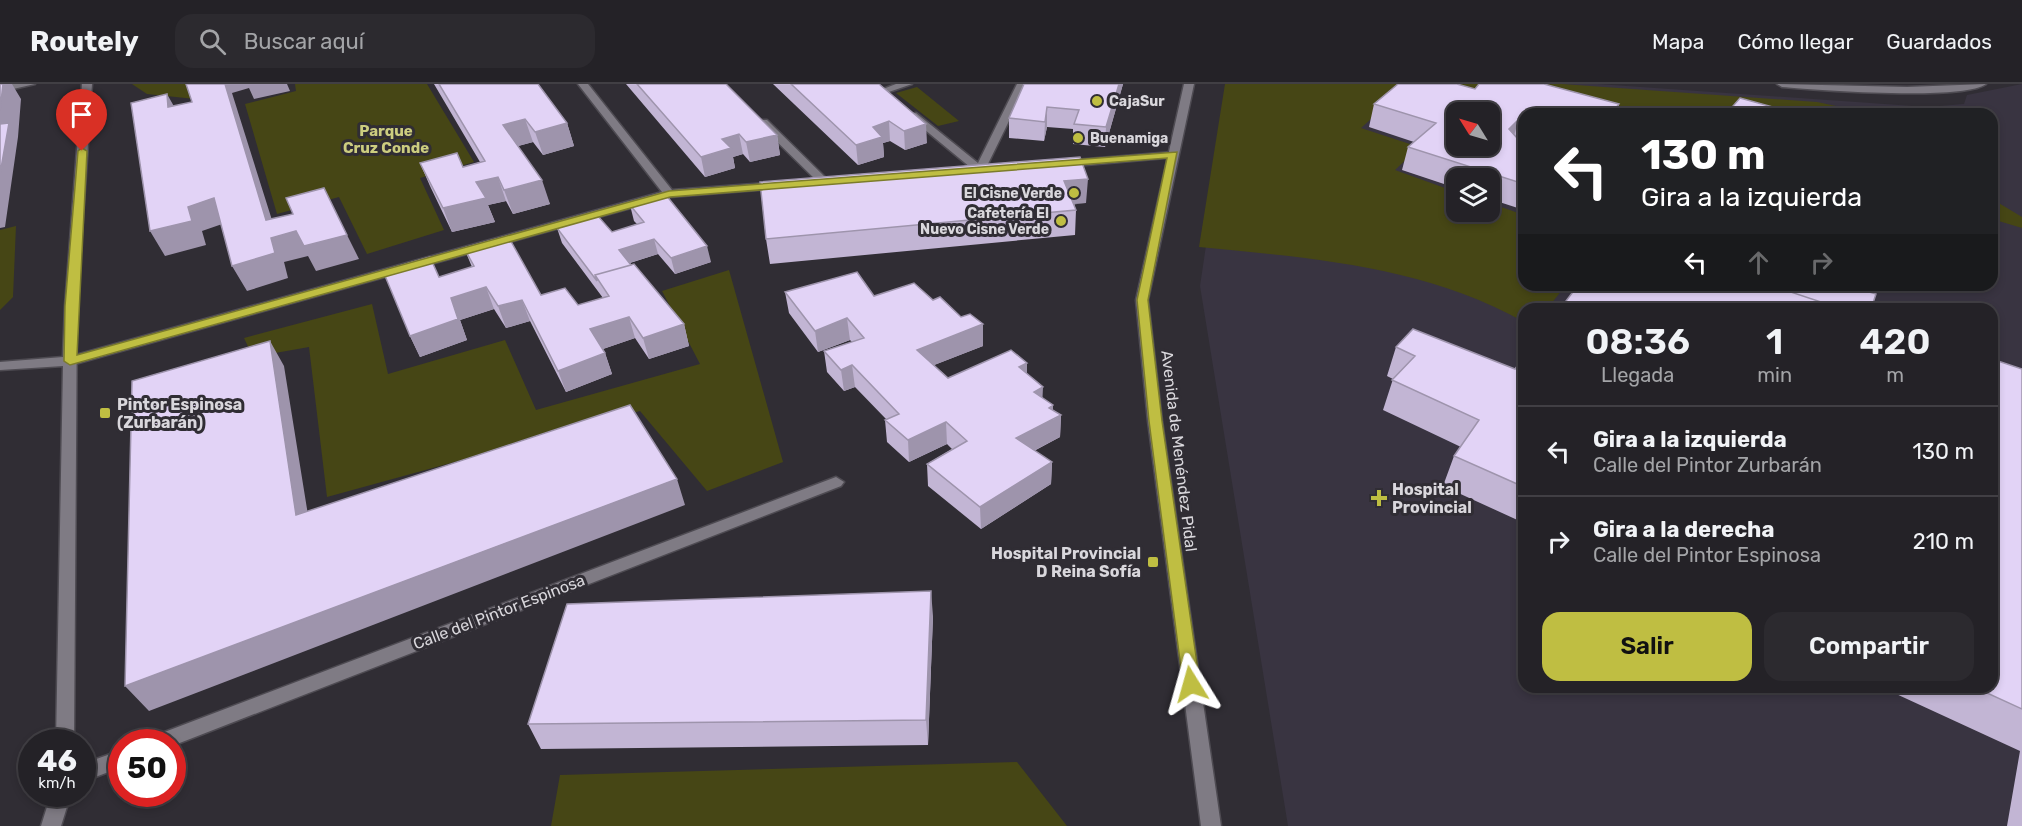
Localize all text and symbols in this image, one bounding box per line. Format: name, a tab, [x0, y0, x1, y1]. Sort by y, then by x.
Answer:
search box	[175, 14, 595, 68]
text: Routely	[30, 25, 139, 58]
icon: search	[196, 25, 229, 58]
text: Buscar aquí	[244, 28, 364, 55]
text: Mapa	[1652, 29, 1704, 54]
text: Cómo llegar	[1737, 29, 1853, 54]
text: Guardados	[1886, 29, 1992, 54]
pin	[56, 89, 107, 151]
place label: CajaSur	[1109, 93, 1165, 110]
marker: CajaSur	[1090, 94, 1104, 108]
icon: arrive	[65, 98, 98, 131]
north arrow	[1446, 102, 1500, 156]
map controls	[1446, 102, 1500, 222]
district label: Parque Cruz Conde	[343, 122, 429, 157]
place label: Buenamiga	[1090, 130, 1168, 147]
text: 130 m	[1641, 130, 1766, 180]
marker: Buenamiga	[1071, 131, 1085, 145]
icon: left	[1542, 132, 1620, 210]
button: layers	[1446, 168, 1500, 222]
text: Gira a la izquierda	[1641, 181, 1862, 213]
place label: El Cisne Verde	[964, 185, 1062, 202]
marker: El Cisne Verde	[1067, 186, 1081, 200]
place label: Cafetería El Nuevo Cisne Verde	[920, 205, 1049, 238]
marker: Cafetería El Nuevo Cisne Verde	[1054, 214, 1068, 228]
icon: left	[1679, 246, 1712, 279]
icon: ahead	[1742, 246, 1775, 279]
icon: right	[1805, 246, 1838, 279]
text: 08:36	[1585, 320, 1690, 363]
text: 1	[1766, 320, 1783, 363]
text: 420	[1860, 320, 1930, 363]
street label: Avenida de Menéndez Pidal	[1157, 349, 1201, 553]
text: Llegada	[1601, 363, 1674, 387]
text: min	[1757, 363, 1792, 387]
text: m	[1886, 363, 1904, 387]
place label: Pintor Espinosa (Zurbarán)	[117, 395, 242, 432]
marker: Pintor Espinosa (Zurbarán)	[98, 406, 112, 420]
text: Gira a la izquierda	[1593, 426, 1787, 453]
icon: left	[1542, 435, 1575, 468]
text: 130 m	[1912, 438, 1974, 465]
text: Calle del Pintor Zurbarán	[1593, 453, 1822, 477]
place label: Hospital Provincial	[1392, 480, 1472, 517]
marker: Hospital Provincial	[1370, 489, 1388, 507]
text: Gira a la derecha	[1593, 516, 1774, 543]
icon: right	[1542, 525, 1575, 558]
text: 210 m	[1913, 528, 1974, 555]
text: Calle del Pintor Espinosa	[1593, 543, 1821, 567]
place label: Hospital Provincial D Reina Sofía	[991, 544, 1141, 581]
marker: Hospital Provincial D Reina Sofía	[1146, 555, 1160, 569]
street label: Calle del Pintor Espinosa	[410, 570, 588, 654]
button: Salir	[1542, 612, 1752, 681]
button: Compartir	[1764, 612, 1974, 681]
position arrow	[1159, 652, 1223, 716]
speed limit sign: 50	[108, 729, 186, 807]
text: 46	[37, 743, 77, 779]
text: km/h	[38, 774, 76, 792]

